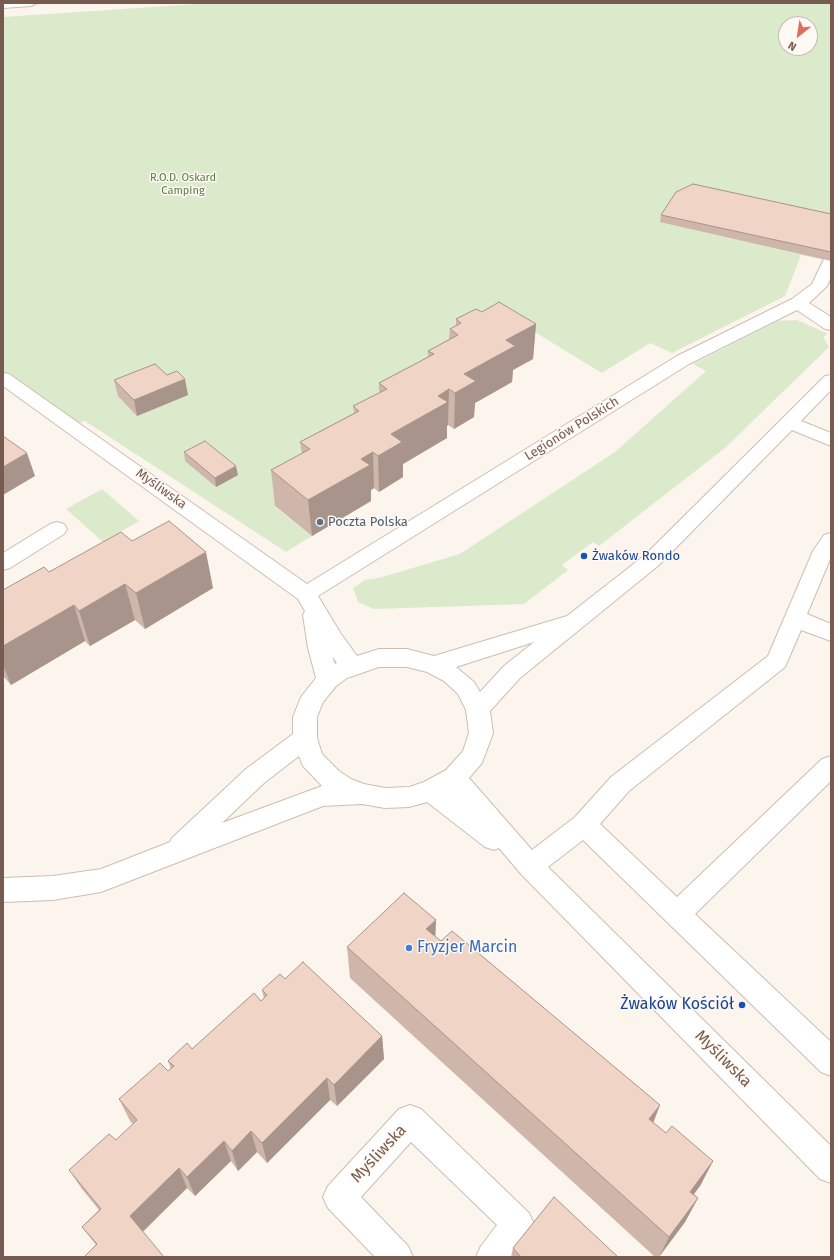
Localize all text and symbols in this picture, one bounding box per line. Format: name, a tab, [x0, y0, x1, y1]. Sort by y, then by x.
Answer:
north arrow	[778, 16, 818, 56]
text: N	[786, 39, 799, 53]
park label: R.O.D. Oskard Camping	[150, 171, 216, 197]
street label: Legionów Polskich	[522, 394, 622, 464]
street label: Myśliwska	[133, 465, 189, 513]
place label: Poczta Polska	[328, 514, 408, 530]
marker: Poczta Polska	[315, 517, 325, 527]
place label: Żwaków Rondo	[592, 548, 680, 564]
marker: Żwaków Rondo	[579, 551, 589, 561]
place label: Fryzjer Marcin	[417, 938, 517, 958]
marker: Fryzjer Marcin	[404, 943, 414, 953]
place label: Żwaków Kościół	[620, 995, 734, 1015]
marker: Żwaków Kościół	[737, 1000, 747, 1010]
street label: Myśliwska	[691, 1027, 755, 1091]
street label: Myśliwska	[347, 1121, 411, 1187]

